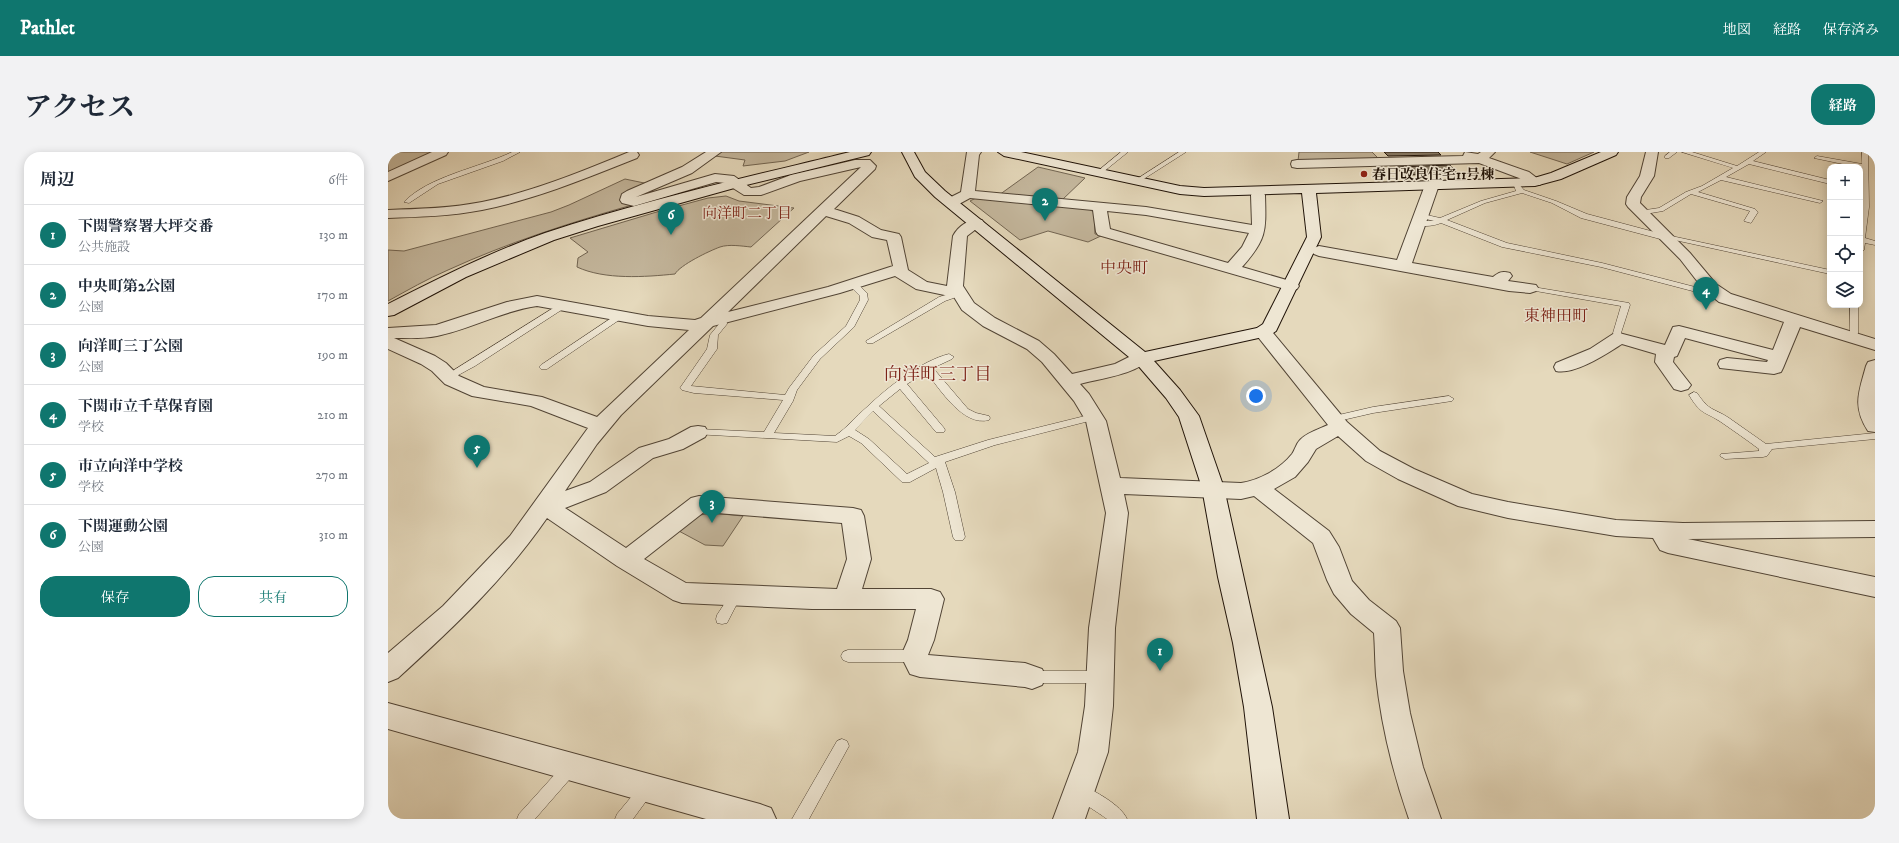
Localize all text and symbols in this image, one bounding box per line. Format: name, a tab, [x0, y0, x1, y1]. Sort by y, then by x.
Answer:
text: Pathlet	[20, 17, 75, 40]
text: 地図	[1723, 21, 1751, 39]
text: 経路	[1773, 21, 1801, 39]
text: 保存済み	[1823, 21, 1879, 39]
button: 経路	[1811, 84, 1875, 125]
text: アクセス	[24, 90, 135, 125]
map controls	[1827, 164, 1863, 308]
button: +	[1827, 164, 1863, 200]
place label: 春日改良住宅11号棟	[1372, 166, 1494, 184]
text: 周辺	[40, 169, 74, 191]
marker: 春日改良住宅11号棟	[1359, 169, 1369, 179]
text: 6件	[328, 172, 348, 188]
pin: 2	[1032, 188, 1058, 221]
button: −	[1827, 200, 1863, 236]
pin: 6	[658, 202, 684, 235]
district label: 向洋町二丁目	[702, 204, 792, 223]
text: 下関警察署大坪交番	[78, 217, 213, 236]
text: 1	[51, 227, 55, 243]
text: 130 m	[319, 227, 348, 243]
button: locate	[1827, 236, 1863, 272]
text: 公共施設	[78, 239, 130, 255]
district label: 中央町	[1100, 258, 1148, 278]
button: layers	[1827, 272, 1863, 308]
text: 中央町第2公園	[78, 277, 175, 296]
pin: 4	[1693, 277, 1719, 310]
text: 2	[50, 287, 56, 303]
text: 170 m	[317, 287, 348, 303]
text: 公園	[78, 299, 104, 315]
district label: 東神田町	[1524, 306, 1588, 326]
text: 向洋町三丁公園	[78, 337, 183, 356]
text: 3	[51, 347, 55, 363]
text: 190 m	[317, 347, 348, 363]
text: 公園	[78, 359, 104, 375]
district label: 向洋町三丁目	[884, 364, 992, 386]
your location	[1246, 386, 1266, 406]
text: 下関市立千草保育園	[78, 397, 213, 416]
text: 4	[49, 407, 57, 423]
text: 210 m	[317, 407, 348, 423]
text: 学校	[78, 419, 104, 435]
pin: 5	[464, 435, 490, 468]
text: 市立向洋中学校	[78, 457, 183, 476]
text: 5	[50, 467, 56, 483]
text: 270 m	[316, 467, 348, 483]
text: 学校	[78, 479, 104, 495]
pin: 3	[699, 490, 725, 523]
text: 下関運動公園	[78, 517, 168, 536]
text: 6	[50, 527, 56, 543]
text: 310 m	[319, 527, 348, 543]
text: 公園	[78, 539, 104, 555]
button: 保存	[40, 576, 190, 617]
button: 共有	[198, 576, 348, 617]
pin: 1	[1147, 638, 1173, 671]

